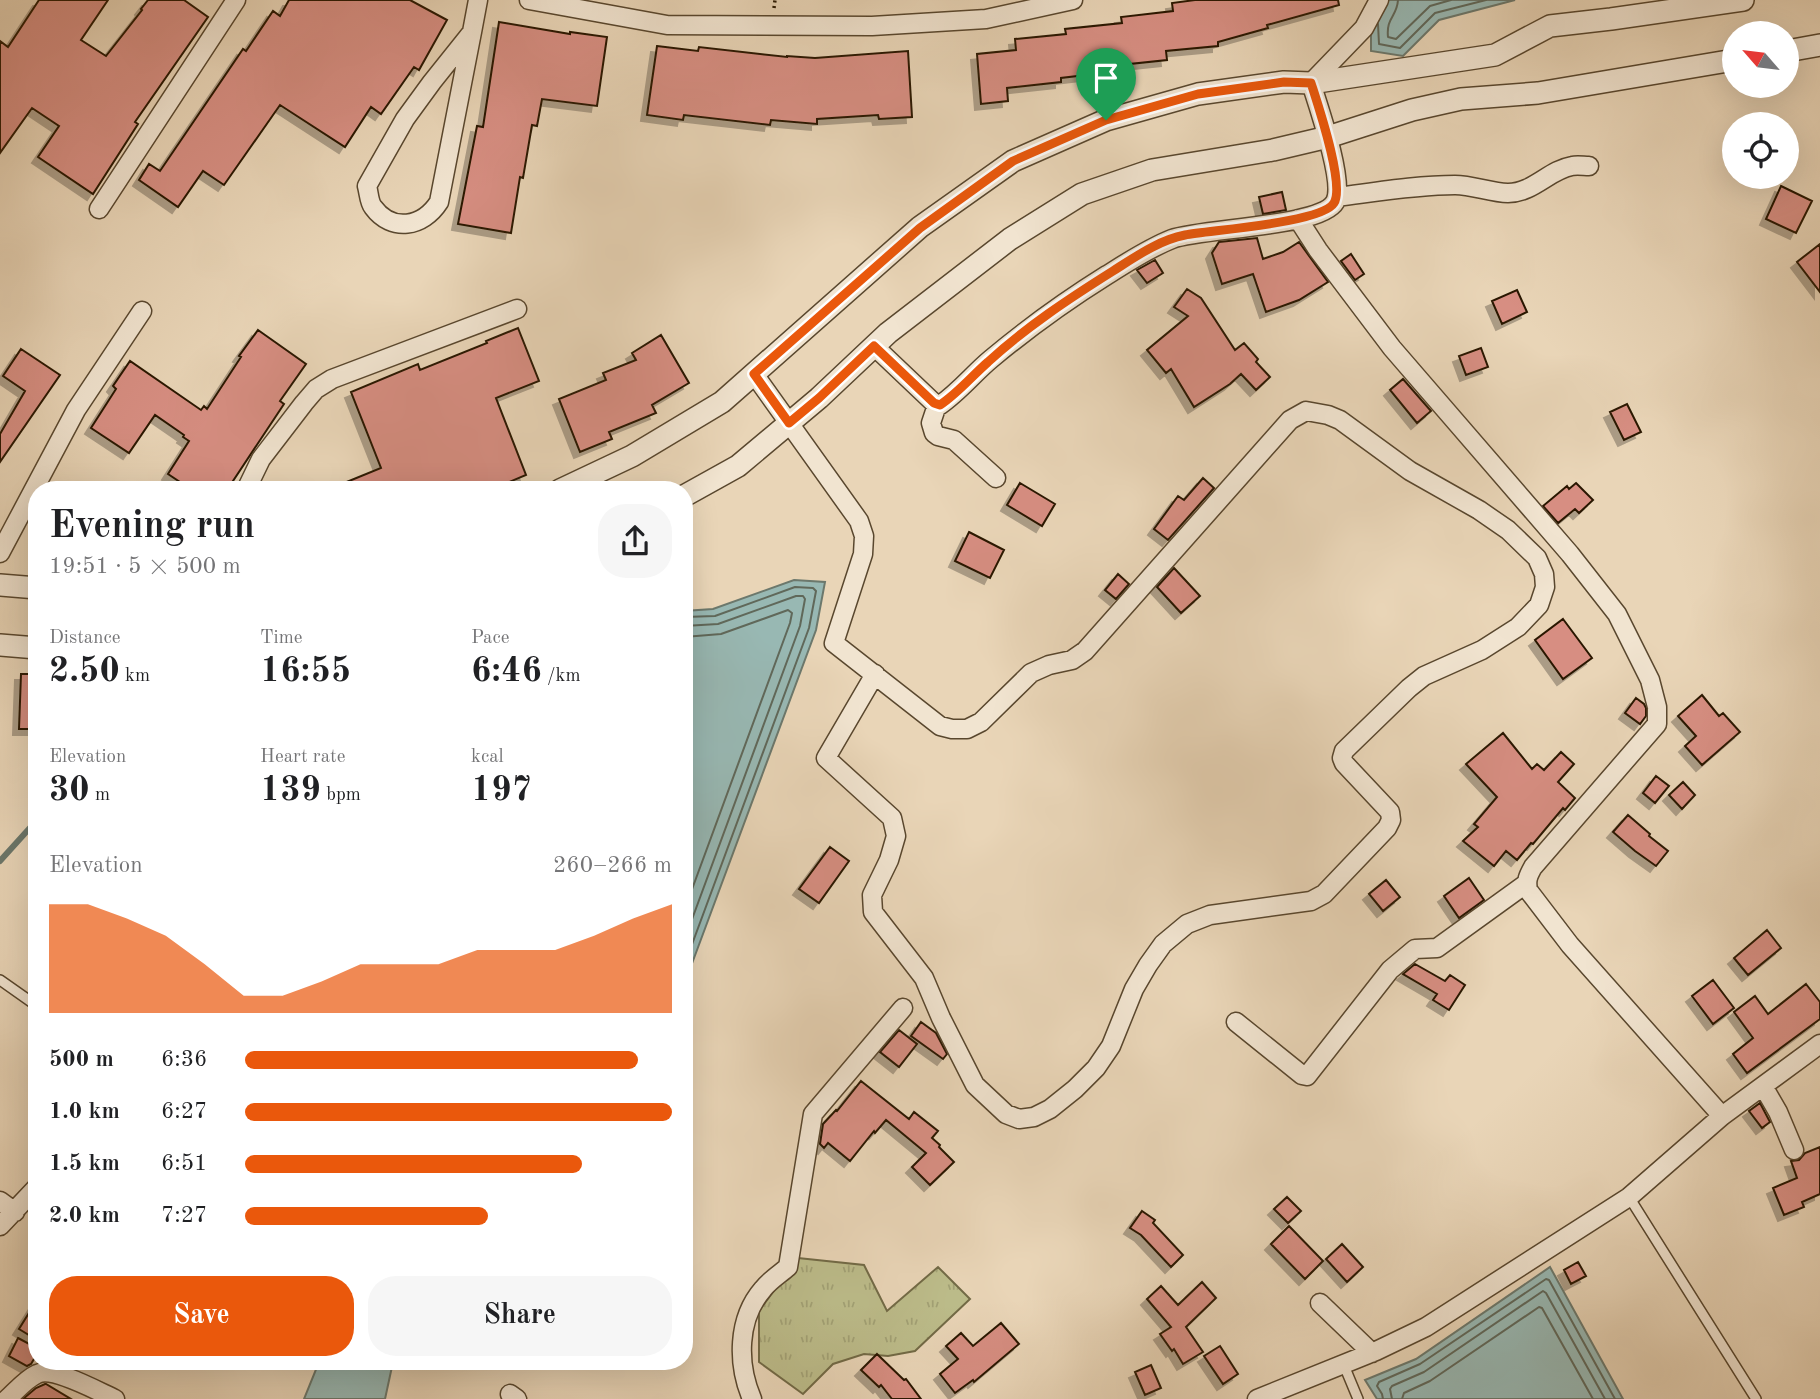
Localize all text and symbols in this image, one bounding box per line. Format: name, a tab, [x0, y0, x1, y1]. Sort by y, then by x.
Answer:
north arrow	[1722, 21, 1799, 98]
map controls	[1722, 21, 1799, 189]
pin	[1076, 48, 1136, 120]
icon: arrive	[1087, 59, 1125, 97]
button: locate	[1722, 112, 1799, 189]
button: share	[598, 504, 672, 578]
text: Evening run	[49, 508, 255, 546]
text: 19:51 · 5 × 500 m	[49, 555, 241, 578]
text: Distance	[49, 629, 121, 648]
text: Time	[260, 629, 303, 648]
text: Pace	[471, 629, 510, 648]
text: 2.50	[49, 654, 120, 689]
text: 16:55	[260, 654, 351, 689]
text: 6:46	[471, 654, 542, 689]
text: km	[120, 667, 150, 686]
text: /km	[542, 667, 581, 686]
text: Elevation	[49, 748, 126, 767]
text: Heart rate	[260, 748, 345, 767]
text: kcal	[471, 748, 504, 767]
text: 30	[49, 773, 90, 808]
text: 139	[260, 773, 321, 808]
text: 197	[471, 773, 532, 808]
text: m	[90, 786, 110, 805]
text: bpm	[321, 786, 361, 805]
text: Elevation	[49, 854, 143, 877]
text: 260–266 m	[553, 854, 672, 877]
text: 500 m	[49, 1048, 114, 1071]
text: 6:36	[161, 1048, 207, 1071]
text: 1.0 km	[49, 1100, 120, 1123]
text: 6:27	[161, 1100, 207, 1123]
text: 1.5 km	[49, 1152, 120, 1175]
text: 6:51	[161, 1152, 207, 1175]
text: 2.0 km	[49, 1204, 120, 1227]
text: 7:27	[161, 1204, 207, 1227]
button: Save	[49, 1276, 354, 1356]
button: Share	[368, 1276, 672, 1356]

